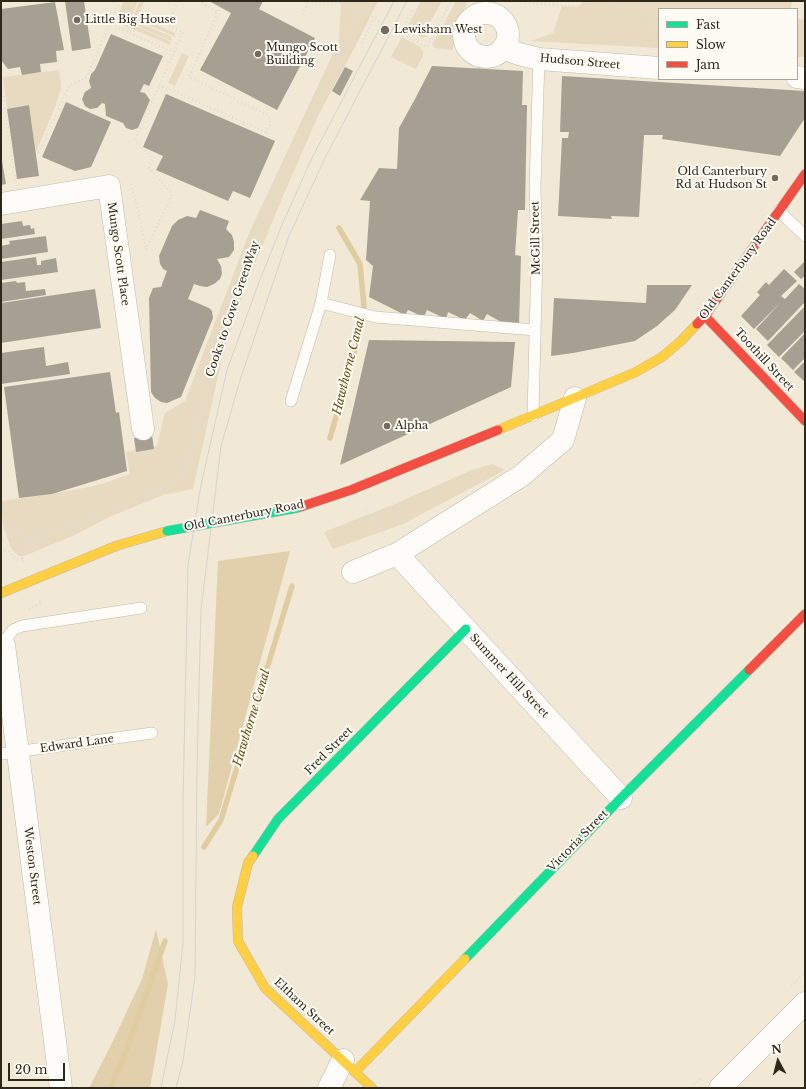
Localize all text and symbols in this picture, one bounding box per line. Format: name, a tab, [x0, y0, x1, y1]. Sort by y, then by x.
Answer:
legend	[658, 8, 798, 80]
place label: Little Big House	[85, 13, 176, 27]
marker: Little Big House	[72, 15, 82, 25]
text: Fast	[696, 17, 720, 32]
place label: Lewisham West	[394, 23, 482, 37]
marker: Lewisham West	[379, 24, 391, 36]
text: Slow	[696, 37, 725, 52]
place label: Mungo Scott Building	[266, 41, 338, 67]
marker: Mungo Scott Building	[253, 49, 263, 59]
street label: Hudson Street	[539, 52, 621, 72]
text: Jam	[696, 57, 720, 72]
place label: Old Canterbury Rd at Hudson St	[676, 165, 767, 191]
marker: Old Canterbury Rd at Hudson St	[770, 173, 780, 183]
street label: Mungo Scott Place	[104, 201, 132, 307]
street label: McGill Street	[529, 201, 543, 275]
street label: Old Canterbury Road	[697, 216, 779, 322]
street label: Cooks to Cove GreenWay	[203, 239, 263, 379]
water label: Hawthorne Canal	[330, 315, 368, 417]
street label: Toothill Street	[732, 326, 796, 394]
place label: Alpha	[395, 419, 428, 433]
marker: Alpha	[382, 421, 392, 431]
street label: Old Canterbury Road	[183, 498, 305, 534]
street label: Summer Hill Street	[467, 631, 551, 721]
water label: Hawthorne Canal	[230, 668, 274, 768]
street label: Fred Street	[302, 724, 356, 778]
street label: Edward Lane	[39, 732, 115, 756]
street label: Victoria Street	[545, 807, 611, 875]
street label: Weston Street	[21, 826, 43, 906]
street label: Eltham Street	[271, 976, 337, 1038]
north arrow	[758, 1041, 798, 1081]
text: N	[771, 1042, 783, 1057]
scale bar	[10, 1055, 67, 1081]
text: 20 m	[15, 1062, 47, 1077]

